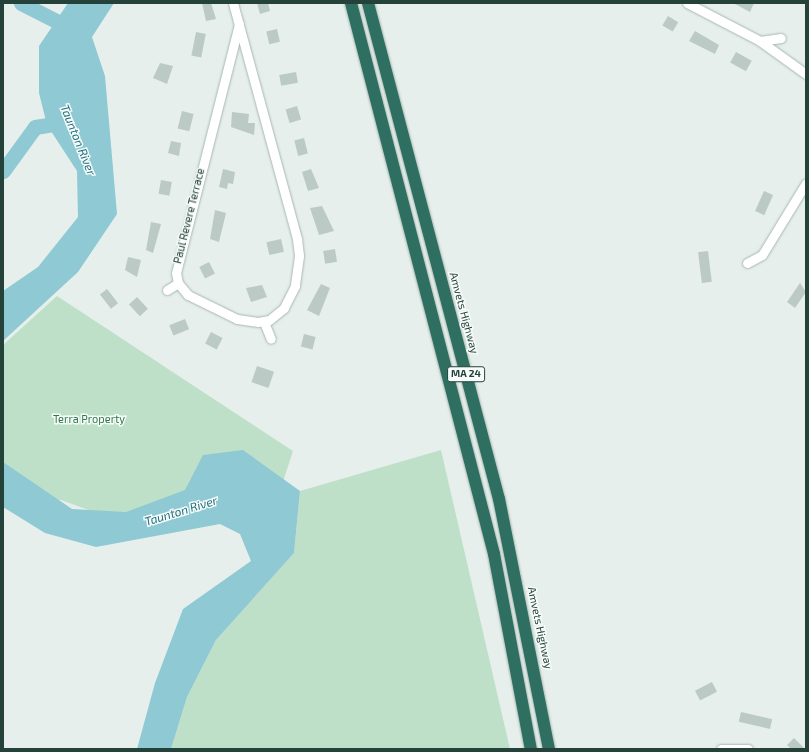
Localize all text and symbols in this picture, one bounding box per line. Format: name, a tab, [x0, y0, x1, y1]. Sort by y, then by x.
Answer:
water label: Taunton River	[57, 102, 99, 178]
street label: Paul Revere Terrace	[171, 167, 207, 265]
street label: Amvets Highway	[447, 271, 481, 355]
road number: MA 24	[446, 366, 486, 382]
park label: Terra Property	[53, 412, 125, 426]
water label: Taunton River	[143, 493, 219, 529]
street label: Amvets Highway	[525, 586, 555, 670]

